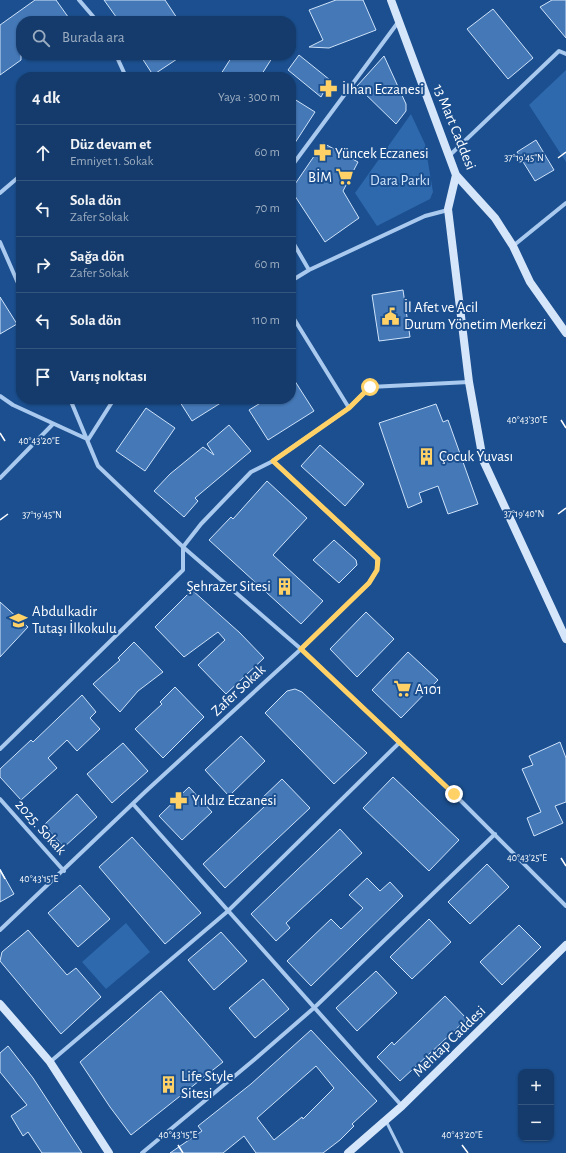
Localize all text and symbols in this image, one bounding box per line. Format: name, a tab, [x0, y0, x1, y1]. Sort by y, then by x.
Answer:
search box	[16, 16, 296, 60]
icon: search	[30, 27, 52, 49]
text: Burada ara	[62, 30, 125, 45]
pharmacy icon: İlhan Eczanesi	[319, 79, 339, 99]
place label: İlhan Eczanesi	[342, 80, 424, 97]
street label: 13 Mart Caddesi	[431, 82, 478, 172]
text: 4 dk	[32, 89, 60, 106]
text: Yaya · 300 m	[218, 91, 280, 104]
text: Düz devam et	[70, 137, 151, 152]
icon: ahead	[32, 142, 54, 164]
pharmacy icon: Yüncek Eczanesi	[312, 143, 332, 163]
text: 60 m	[254, 146, 280, 159]
place label: Yüncek Eczanesi	[335, 146, 429, 161]
text: 37°19'45"N	[504, 153, 544, 163]
text: Emniyet 1. Sokak	[70, 155, 153, 168]
supermarket icon: BİM	[335, 167, 355, 187]
place label: BİM	[308, 168, 332, 185]
park label: Dara Parkı	[370, 173, 430, 188]
text: Sola dön	[70, 193, 121, 208]
icon: left	[32, 198, 54, 220]
text: 70 m	[255, 202, 280, 215]
text: Zafer Sokak	[70, 211, 129, 224]
text: Sağa dön	[70, 249, 124, 264]
icon: right	[32, 254, 54, 276]
text: 60 m	[254, 258, 280, 271]
text: Zafer Sokak	[70, 267, 129, 280]
place label: İl Afet ve Acil Durum Yönetim Merkezi	[404, 298, 546, 332]
public building icon: İl Afet ve Acil Durum Yönetim Merkezi	[381, 306, 401, 326]
icon: left	[32, 310, 54, 332]
text: Sola dön	[70, 313, 121, 328]
text: 110 m	[252, 314, 280, 327]
icon: arrive	[32, 366, 54, 388]
text: Varış noktası	[70, 369, 147, 384]
route start	[361, 378, 379, 396]
text: 40°43'30"E	[507, 415, 547, 425]
text: 40°43'20"E	[18, 436, 60, 446]
building icon: Çocuk Yuvası	[416, 446, 436, 466]
place label: Çocuk Yuvası	[439, 449, 513, 464]
text: 37°19'40"N	[504, 509, 544, 519]
text: 37°19'45"N	[22, 510, 62, 520]
building icon: Şehrazer Sitesi	[274, 576, 294, 596]
place label: Şehrazer Sitesi	[186, 579, 271, 594]
place label: Abdulkadir Tutaşı İlkokulu	[32, 604, 117, 636]
school or university icon: Abdulkadir Tutaşı İlkokulu	[9, 610, 29, 630]
street label: Zafer Sokak	[208, 662, 268, 719]
supermarket icon: A101	[392, 679, 412, 699]
place label: A101	[415, 682, 442, 697]
route end	[445, 785, 463, 803]
pharmacy icon: Yıldız Eczanesi	[169, 790, 189, 810]
place label: Yıldız Eczanesi	[192, 793, 277, 808]
street label: 2025. Sokak	[12, 797, 69, 858]
text: 40°43'25"E	[507, 853, 547, 863]
text: 40°43'15"E	[20, 874, 59, 884]
street label: Mehtap Caddesi	[410, 1003, 489, 1080]
place label: Life Style Sitesi	[181, 1069, 234, 1101]
map controls	[518, 1069, 554, 1141]
button: +	[518, 1069, 554, 1105]
building icon: Life Style Sitesi	[158, 1075, 178, 1095]
button: −	[518, 1105, 554, 1141]
text: 40°43'15"E	[159, 1130, 198, 1140]
text: 40°43'20"E	[441, 1130, 483, 1140]

